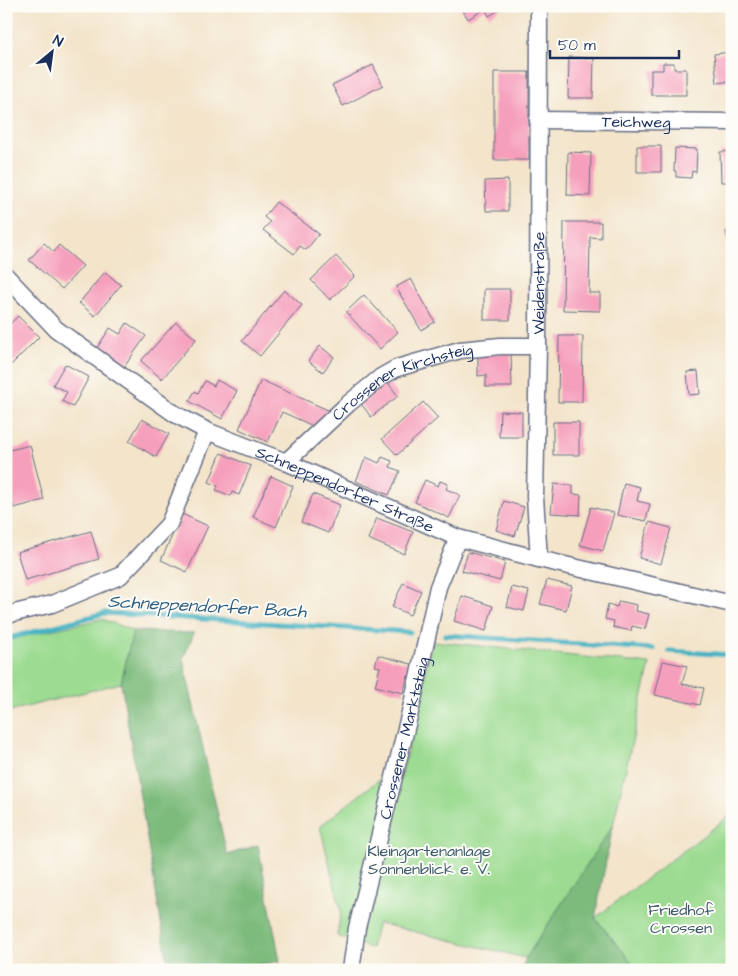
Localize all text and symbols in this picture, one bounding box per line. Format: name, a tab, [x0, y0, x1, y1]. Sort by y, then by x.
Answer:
north arrow	[28, 28, 78, 78]
scale bar	[550, 28, 679, 60]
text: N	[49, 31, 67, 52]
text: 50 m	[558, 35, 596, 56]
street label: Teichweg	[601, 111, 671, 134]
street label: Weidenstraße	[528, 232, 550, 334]
street label: Crossener Kirchsteig	[327, 339, 474, 426]
street label: Schneppendorfer Straße	[252, 441, 438, 538]
water label: Schneppendorfer Bach	[107, 589, 308, 624]
street label: Crossener Marktsteig	[374, 655, 435, 822]
park label: Kleingartenanlage Sonnenblick e. V.	[367, 840, 491, 880]
park label: Friedhof Crossen	[648, 899, 714, 939]

